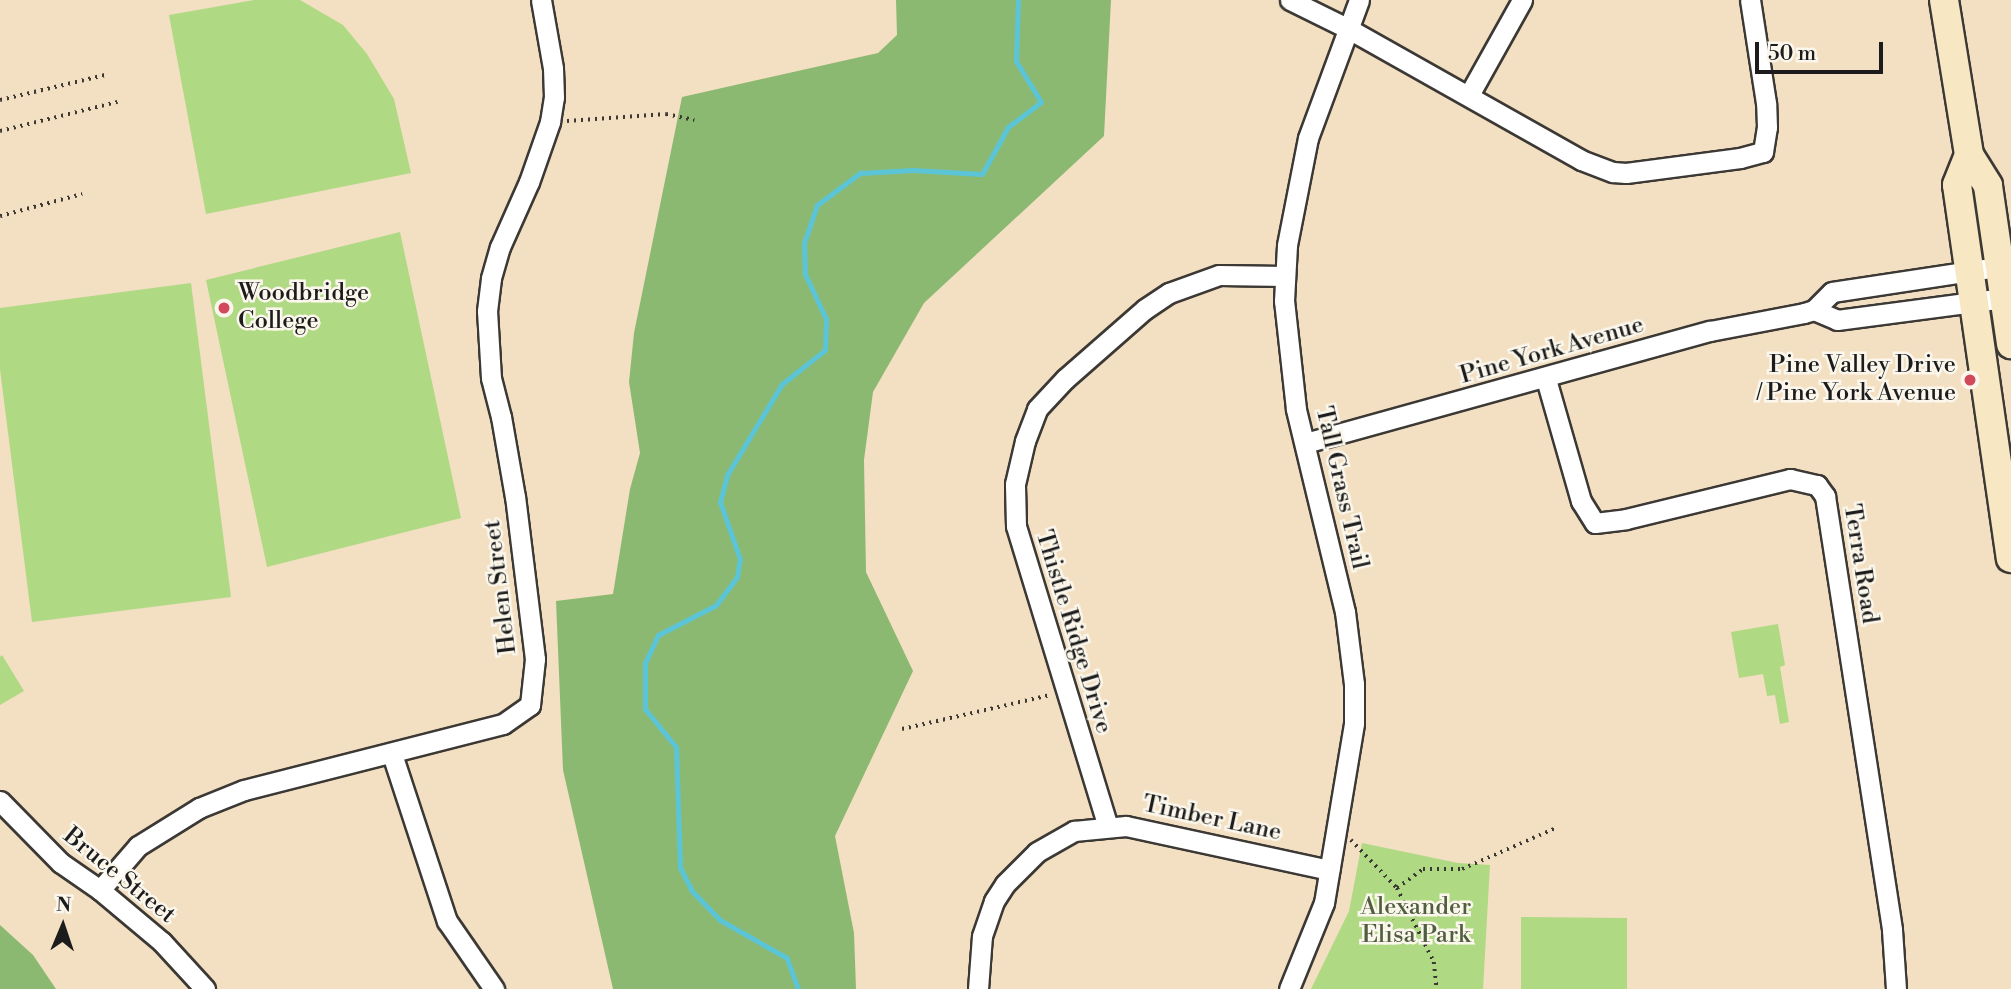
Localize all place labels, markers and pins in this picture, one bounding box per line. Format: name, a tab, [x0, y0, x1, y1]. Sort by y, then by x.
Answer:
place label: Woodbridge College	[238, 280, 369, 336]
marker: Woodbridge College	[216, 300, 232, 316]
place label: Pine Valley Drive / Pine York Avenue	[1757, 352, 1956, 408]
marker: Pine Valley Drive / Pine York Avenue	[1962, 372, 1978, 388]

